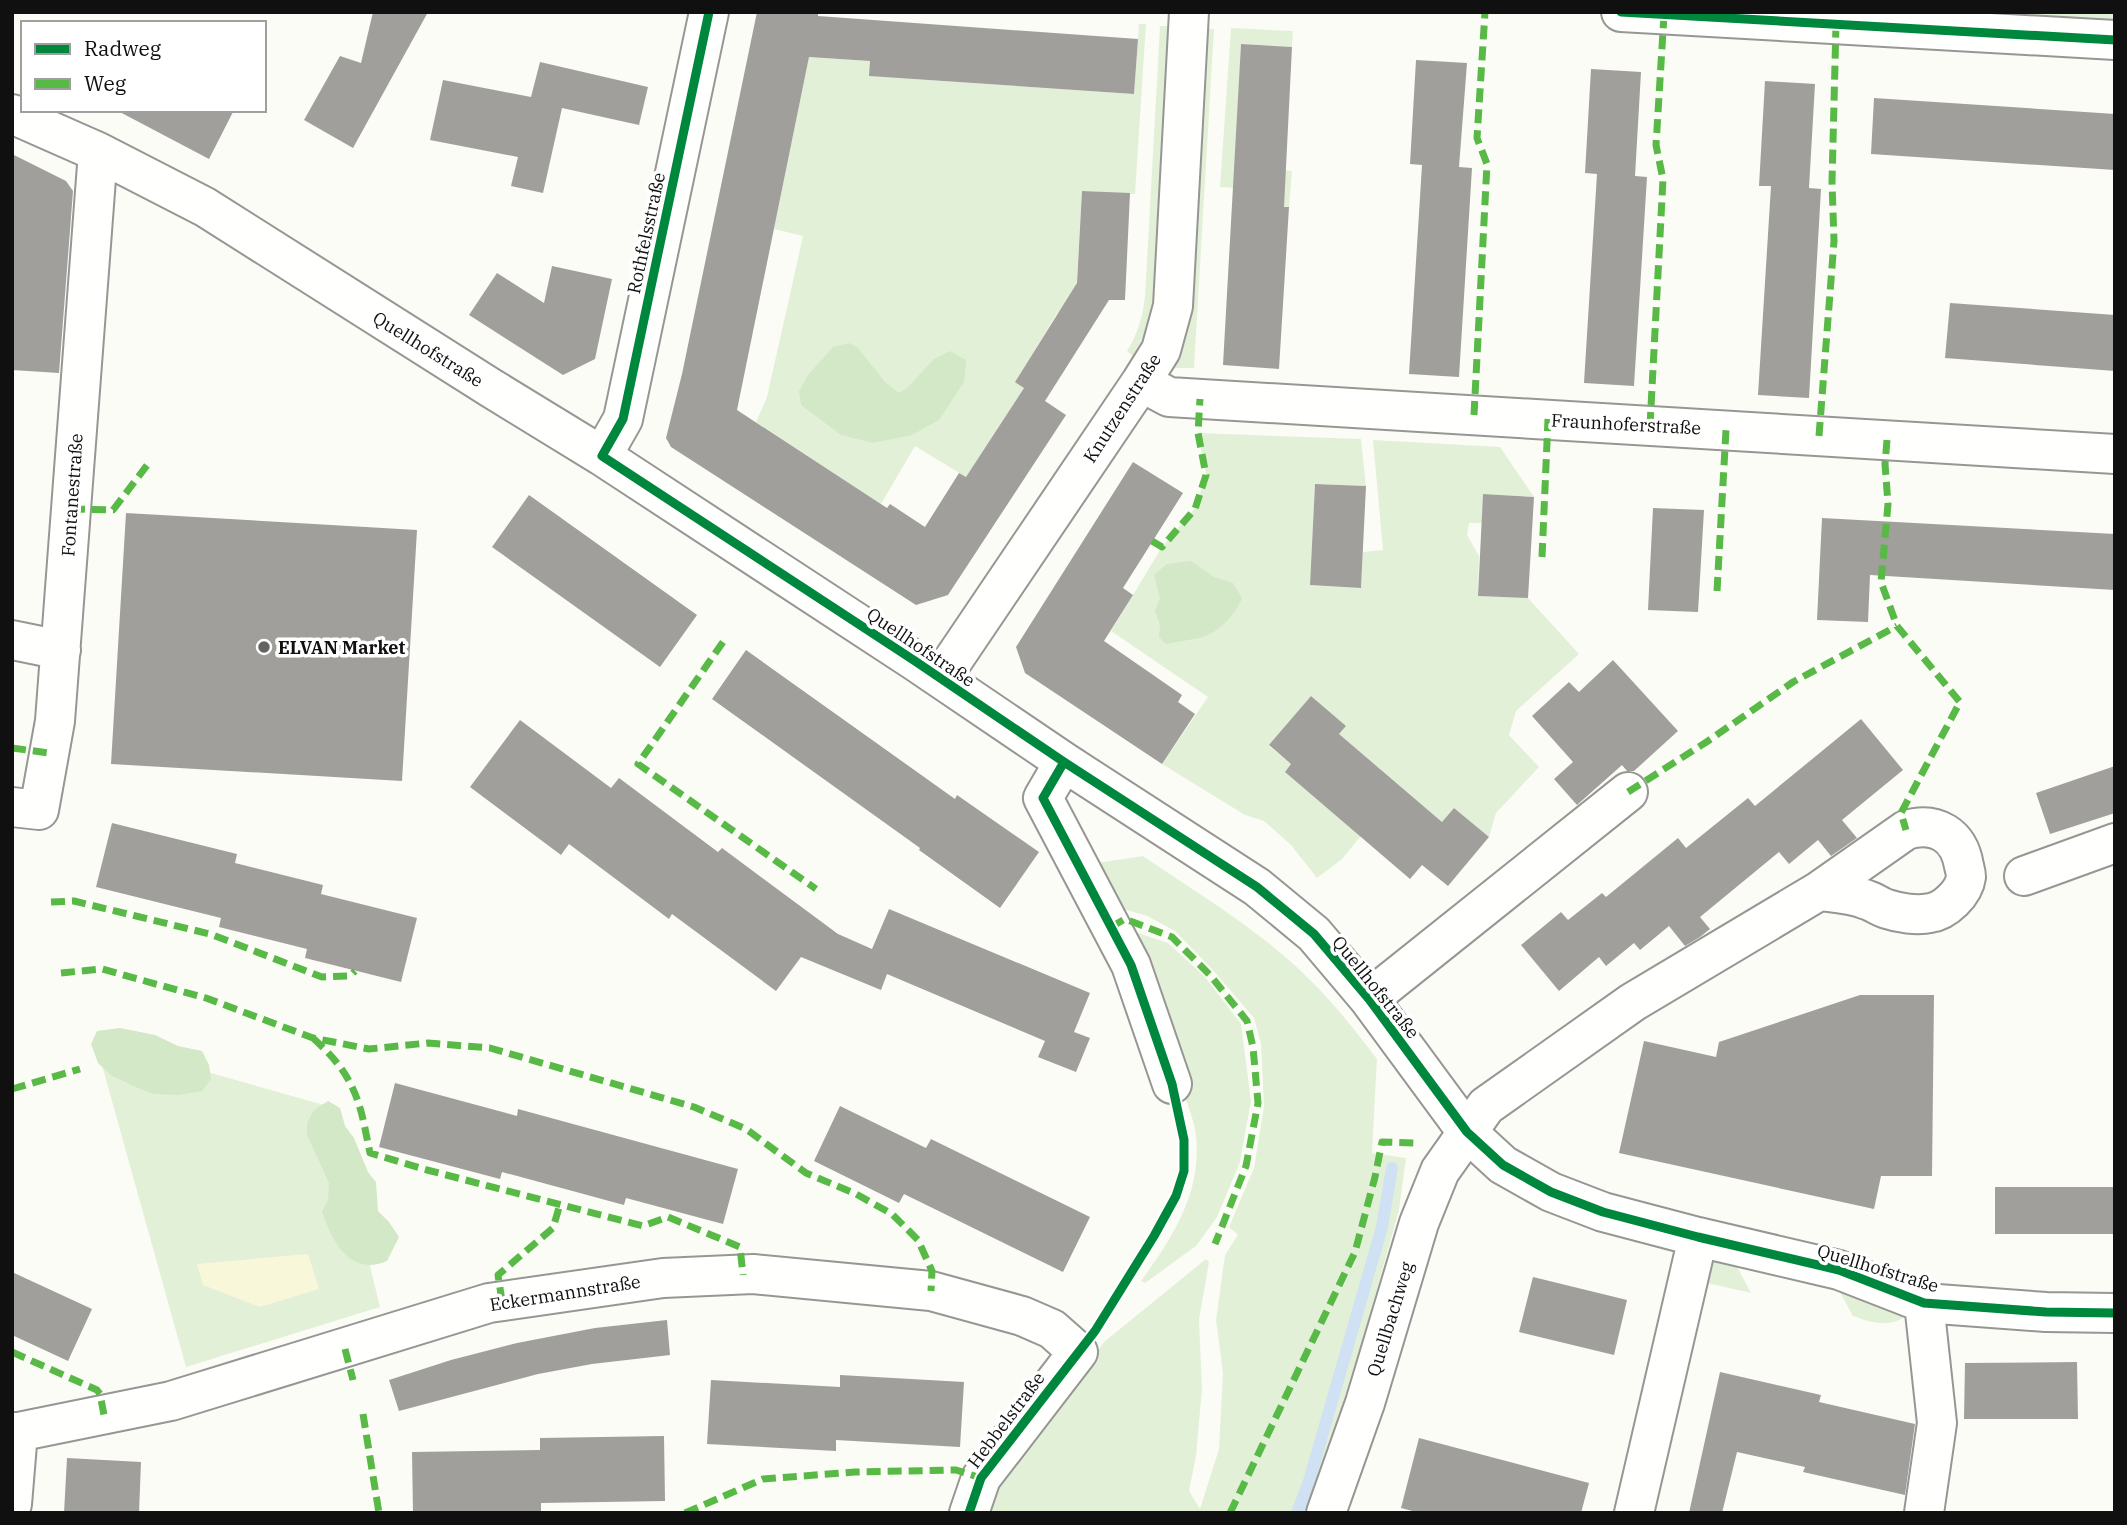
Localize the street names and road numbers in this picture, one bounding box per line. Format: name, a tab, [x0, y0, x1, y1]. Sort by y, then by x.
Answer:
street label: Rothfelsstraße	[622, 170, 670, 296]
street label: Quellhofstraße	[369, 306, 487, 392]
street label: Knutzenstraße	[1078, 349, 1166, 467]
street label: Fraunhoferstraße	[1550, 409, 1702, 439]
street label: Fontanestraße	[56, 433, 88, 557]
street label: Quellhofstraße	[862, 602, 980, 692]
street label: Quellhofstraße	[1327, 931, 1425, 1043]
street label: Quellhofstraße	[1814, 1239, 1942, 1297]
street label: Quellbachweg	[1362, 1259, 1418, 1379]
street label: Eckermannstraße	[488, 1270, 642, 1316]
street label: Hebbelstraße	[962, 1367, 1050, 1473]

